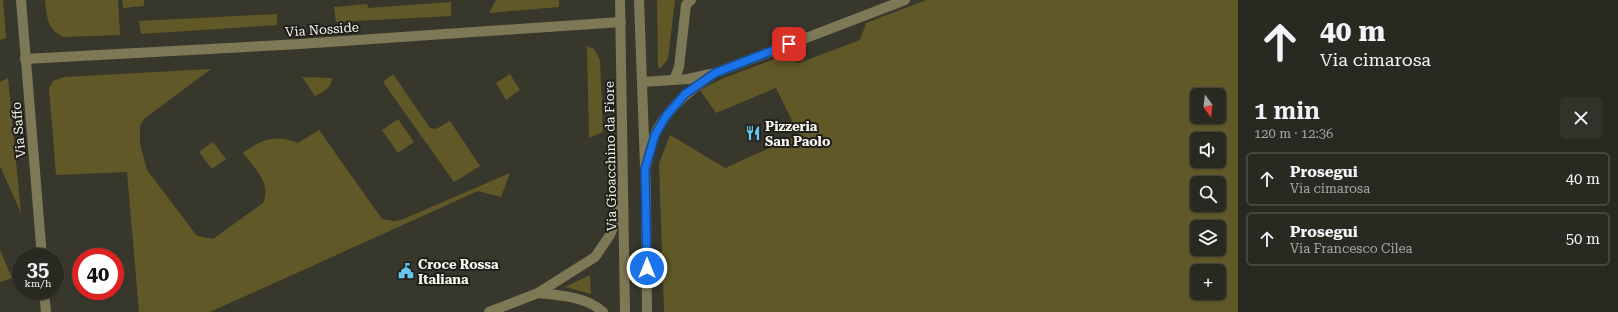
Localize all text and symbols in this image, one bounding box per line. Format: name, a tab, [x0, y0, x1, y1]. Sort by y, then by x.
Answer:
text: 40 m	[1320, 15, 1385, 48]
icon: ahead	[1254, 16, 1306, 68]
street label: Via Nosside	[285, 19, 359, 40]
pin	[772, 27, 806, 61]
icon: arrive	[778, 33, 800, 55]
text: Via cimarosa	[1320, 49, 1431, 70]
street label: Via Gioacchino da Fiore	[602, 81, 619, 231]
north arrow	[1190, 88, 1226, 124]
map controls	[1190, 88, 1226, 300]
text: 1 min	[1254, 97, 1320, 125]
button: close	[1560, 97, 1602, 139]
street label: Via Saffo	[9, 101, 28, 159]
place label: Pizzeria San Paolo	[765, 119, 830, 149]
restaurant icon: Pizzeria San Paolo	[744, 124, 762, 142]
text: 120 m · 12:36	[1254, 126, 1333, 141]
button: sound	[1190, 132, 1226, 168]
text: Prosegui	[1290, 163, 1358, 181]
icon: ahead	[1256, 168, 1278, 190]
text: 40 m	[1566, 170, 1600, 188]
button: search	[1190, 176, 1226, 212]
text: Via cimarosa	[1290, 181, 1370, 196]
button: layers	[1190, 220, 1226, 256]
text: Prosegui	[1290, 223, 1358, 241]
icon: ahead	[1256, 228, 1278, 250]
text: 50 m	[1566, 230, 1600, 248]
text: Via Francesco Cilea	[1290, 241, 1413, 256]
position arrow	[626, 247, 668, 289]
speed limit sign: 40	[72, 248, 124, 300]
text: 35	[27, 257, 49, 281]
place label: Croce Rossa Italiana	[418, 257, 499, 287]
public building icon: Croce Rossa Italiana	[397, 262, 415, 280]
button: +	[1190, 264, 1226, 300]
text: km/h	[25, 278, 51, 289]

